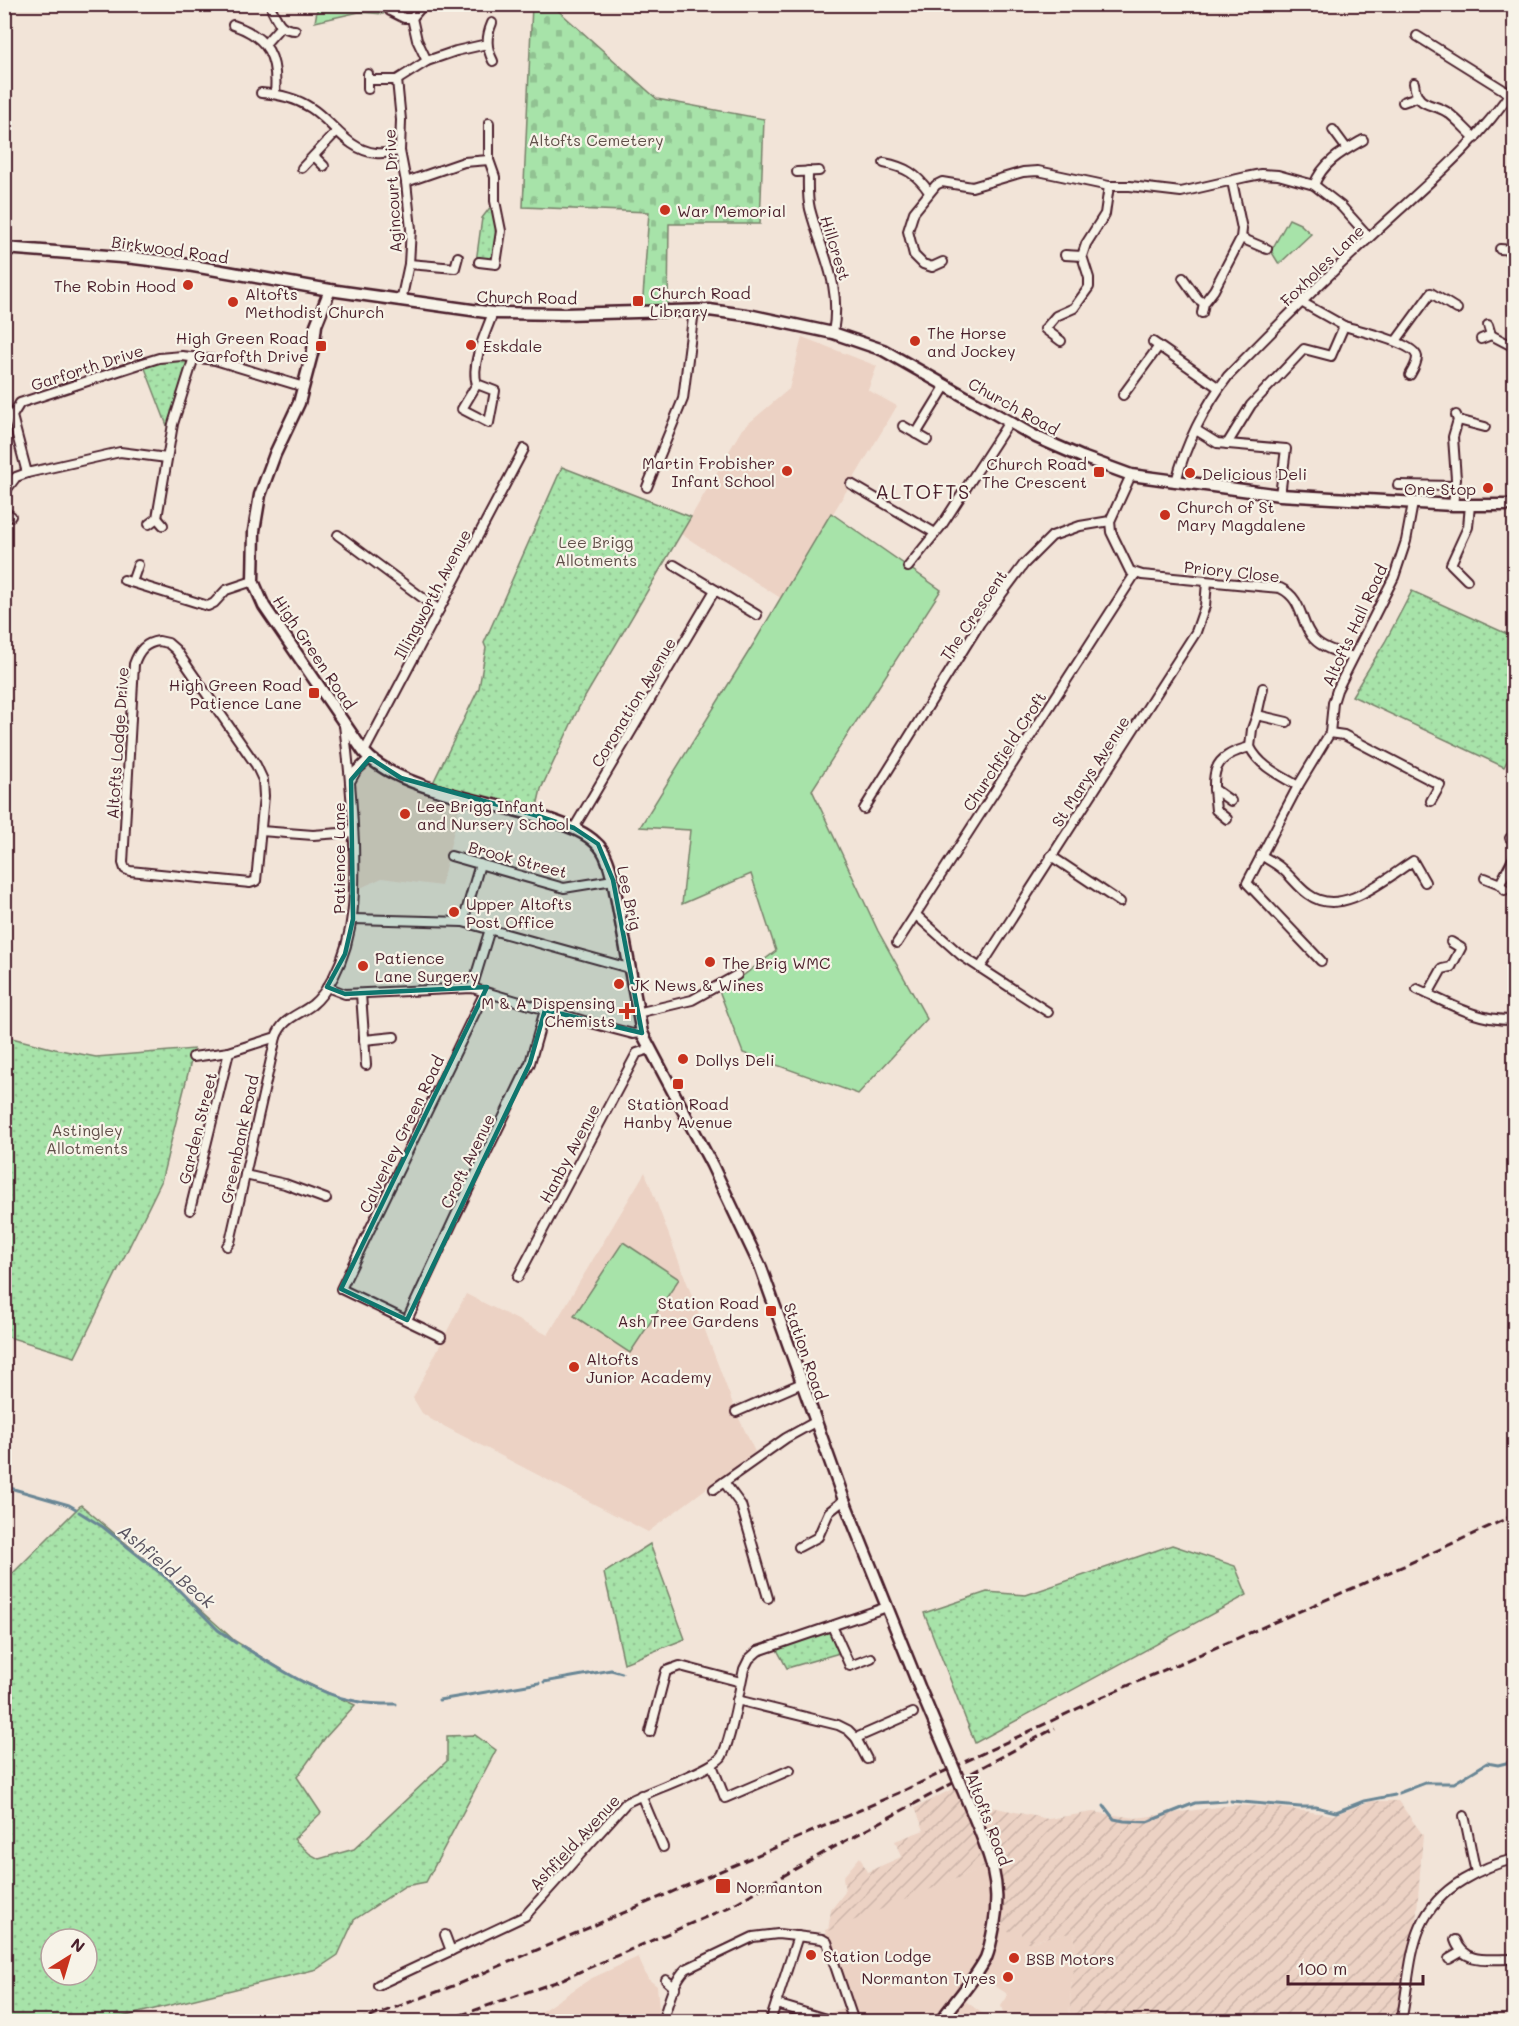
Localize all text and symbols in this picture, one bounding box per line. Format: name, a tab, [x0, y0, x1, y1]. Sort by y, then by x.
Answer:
street label: Agincourt Drive	[378, 128, 406, 254]
park label: Altofts Cemetery	[528, 129, 664, 150]
place label: War Memorial	[677, 200, 786, 221]
marker: War Memorial	[658, 203, 672, 217]
street label: Hillcrest	[816, 213, 856, 283]
street label: Foxholes Lane	[1275, 220, 1369, 310]
street label: Birkwood Road	[110, 230, 230, 268]
place label: The Robin Hood	[54, 275, 176, 296]
marker: The Robin Hood	[181, 278, 195, 292]
place label: Church Road Library	[650, 282, 751, 321]
place label: Altofts Methodist Church	[245, 283, 384, 322]
street label: Church Road	[477, 286, 577, 308]
marker: Church Road Library	[631, 294, 645, 308]
marker: Altofts Methodist Church	[226, 295, 240, 309]
place label: The Horse and Jockey	[927, 322, 1016, 361]
place label: High Green Road Garfofth Drive	[176, 327, 309, 366]
marker: The Horse and Jockey	[908, 334, 922, 348]
place label: Eskdale	[483, 335, 542, 356]
marker: Eskdale	[464, 338, 478, 352]
street label: Garforth Drive	[28, 339, 146, 395]
marker: High Green Road Garfofth Drive	[314, 339, 328, 353]
street label: Church Road	[965, 372, 1063, 440]
place label: Martin Frobisher Infant School	[642, 452, 775, 491]
place label: Church Road The Crescent	[982, 453, 1087, 492]
place label: Delicious Deli	[1202, 463, 1307, 484]
marker: Martin Frobisher Infant School	[780, 464, 794, 478]
marker: Church Road The Crescent	[1092, 465, 1106, 479]
marker: Delicious Deli	[1183, 466, 1197, 480]
district label: ALTOFTS	[875, 478, 971, 504]
place label: One Stop	[1404, 478, 1476, 499]
marker: One Stop	[1481, 481, 1495, 495]
place label: Church of St Mary Magdalene	[1177, 496, 1306, 535]
marker: Church of St Mary Magdalene	[1158, 508, 1172, 522]
street label: Illingworth Avenue	[389, 525, 475, 663]
park label: Lee Brigg Allotments	[555, 531, 637, 570]
street label: Priory Close	[1183, 556, 1281, 586]
street label: Altofts Hall Road	[1317, 561, 1391, 689]
street label: The Crescent	[935, 565, 1011, 665]
street label: High Green Road	[269, 591, 361, 713]
street label: Coronation Avenue	[586, 633, 680, 771]
street label: Altofts Lodge Drive	[101, 666, 133, 820]
place label: High Green Road Patience Lane	[169, 674, 302, 713]
marker: High Green Road Patience Lane	[307, 686, 321, 700]
street label: Churchfield Croft	[958, 687, 1050, 815]
street label: St Marys Avenue	[1046, 711, 1134, 831]
place label: Lee Brigg Infant and Nursery School	[417, 795, 569, 834]
street label: Patience Lane	[328, 802, 349, 914]
marker: Lee Brigg Infant and Nursery School	[398, 807, 412, 821]
street label: Brook Street	[466, 836, 570, 882]
street label: Lee Brig	[613, 864, 647, 932]
place label: Upper Altofts Post Office	[466, 893, 572, 932]
marker: Upper Altofts Post Office	[447, 905, 461, 919]
place label: Patience Lane Surgery	[375, 947, 479, 986]
place label: The Brig WMC	[722, 952, 830, 973]
marker: The Brig WMC	[703, 955, 717, 969]
marker: Patience Lane Surgery	[356, 959, 370, 973]
place label: JK News & Wines	[631, 974, 764, 995]
marker: JK News & Wines	[612, 977, 626, 991]
place label: M & A Dispensing Chemists	[481, 992, 615, 1031]
marker: M & A Dispensing Chemists	[620, 1004, 634, 1018]
place label: Dollys Deli	[695, 1049, 775, 1070]
street label: Calverley Green Road	[354, 1052, 448, 1216]
marker: Dollys Deli	[676, 1052, 690, 1066]
street label: Garden Street	[173, 1070, 221, 1186]
street label: Greenbank Road	[215, 1073, 263, 1205]
marker: Station Road Hanby Avenue	[671, 1077, 685, 1091]
place label: Station Road Hanby Avenue	[623, 1093, 733, 1132]
street label: Hanby Avenue	[534, 1100, 604, 1206]
street label: Croft Avenue	[435, 1110, 499, 1212]
park label: Astingley Allotments	[46, 1119, 128, 1158]
place label: Station Road Ash Tree Gardens	[618, 1292, 759, 1331]
street label: Station Road	[780, 1300, 832, 1402]
marker: Station Road Ash Tree Gardens	[764, 1304, 778, 1318]
place label: Altofts Junior Academy	[586, 1348, 712, 1387]
marker: Altofts Junior Academy	[567, 1360, 581, 1374]
water label: Ashfield Beck	[114, 1519, 221, 1614]
street label: Altofts Road	[962, 1770, 1016, 1868]
street label: Ashfield Avenue	[524, 1790, 624, 1894]
place label: Normanton	[736, 1876, 822, 1897]
marker: Normanton	[714, 1877, 732, 1895]
north arrow	[39, 1927, 99, 1987]
text: N	[67, 1933, 90, 1957]
place label: Station Lodge	[823, 1945, 932, 1966]
marker: Station Lodge	[804, 1948, 818, 1962]
place label: BSB Motors	[1026, 1948, 1115, 1969]
scale bar	[1288, 1948, 1423, 1986]
marker: BSB Motors	[1007, 1951, 1021, 1965]
text: 100 m	[1297, 1956, 1347, 1980]
place label: Normanton Tyres	[862, 1967, 996, 1988]
marker: Normanton Tyres	[1001, 1970, 1015, 1984]

